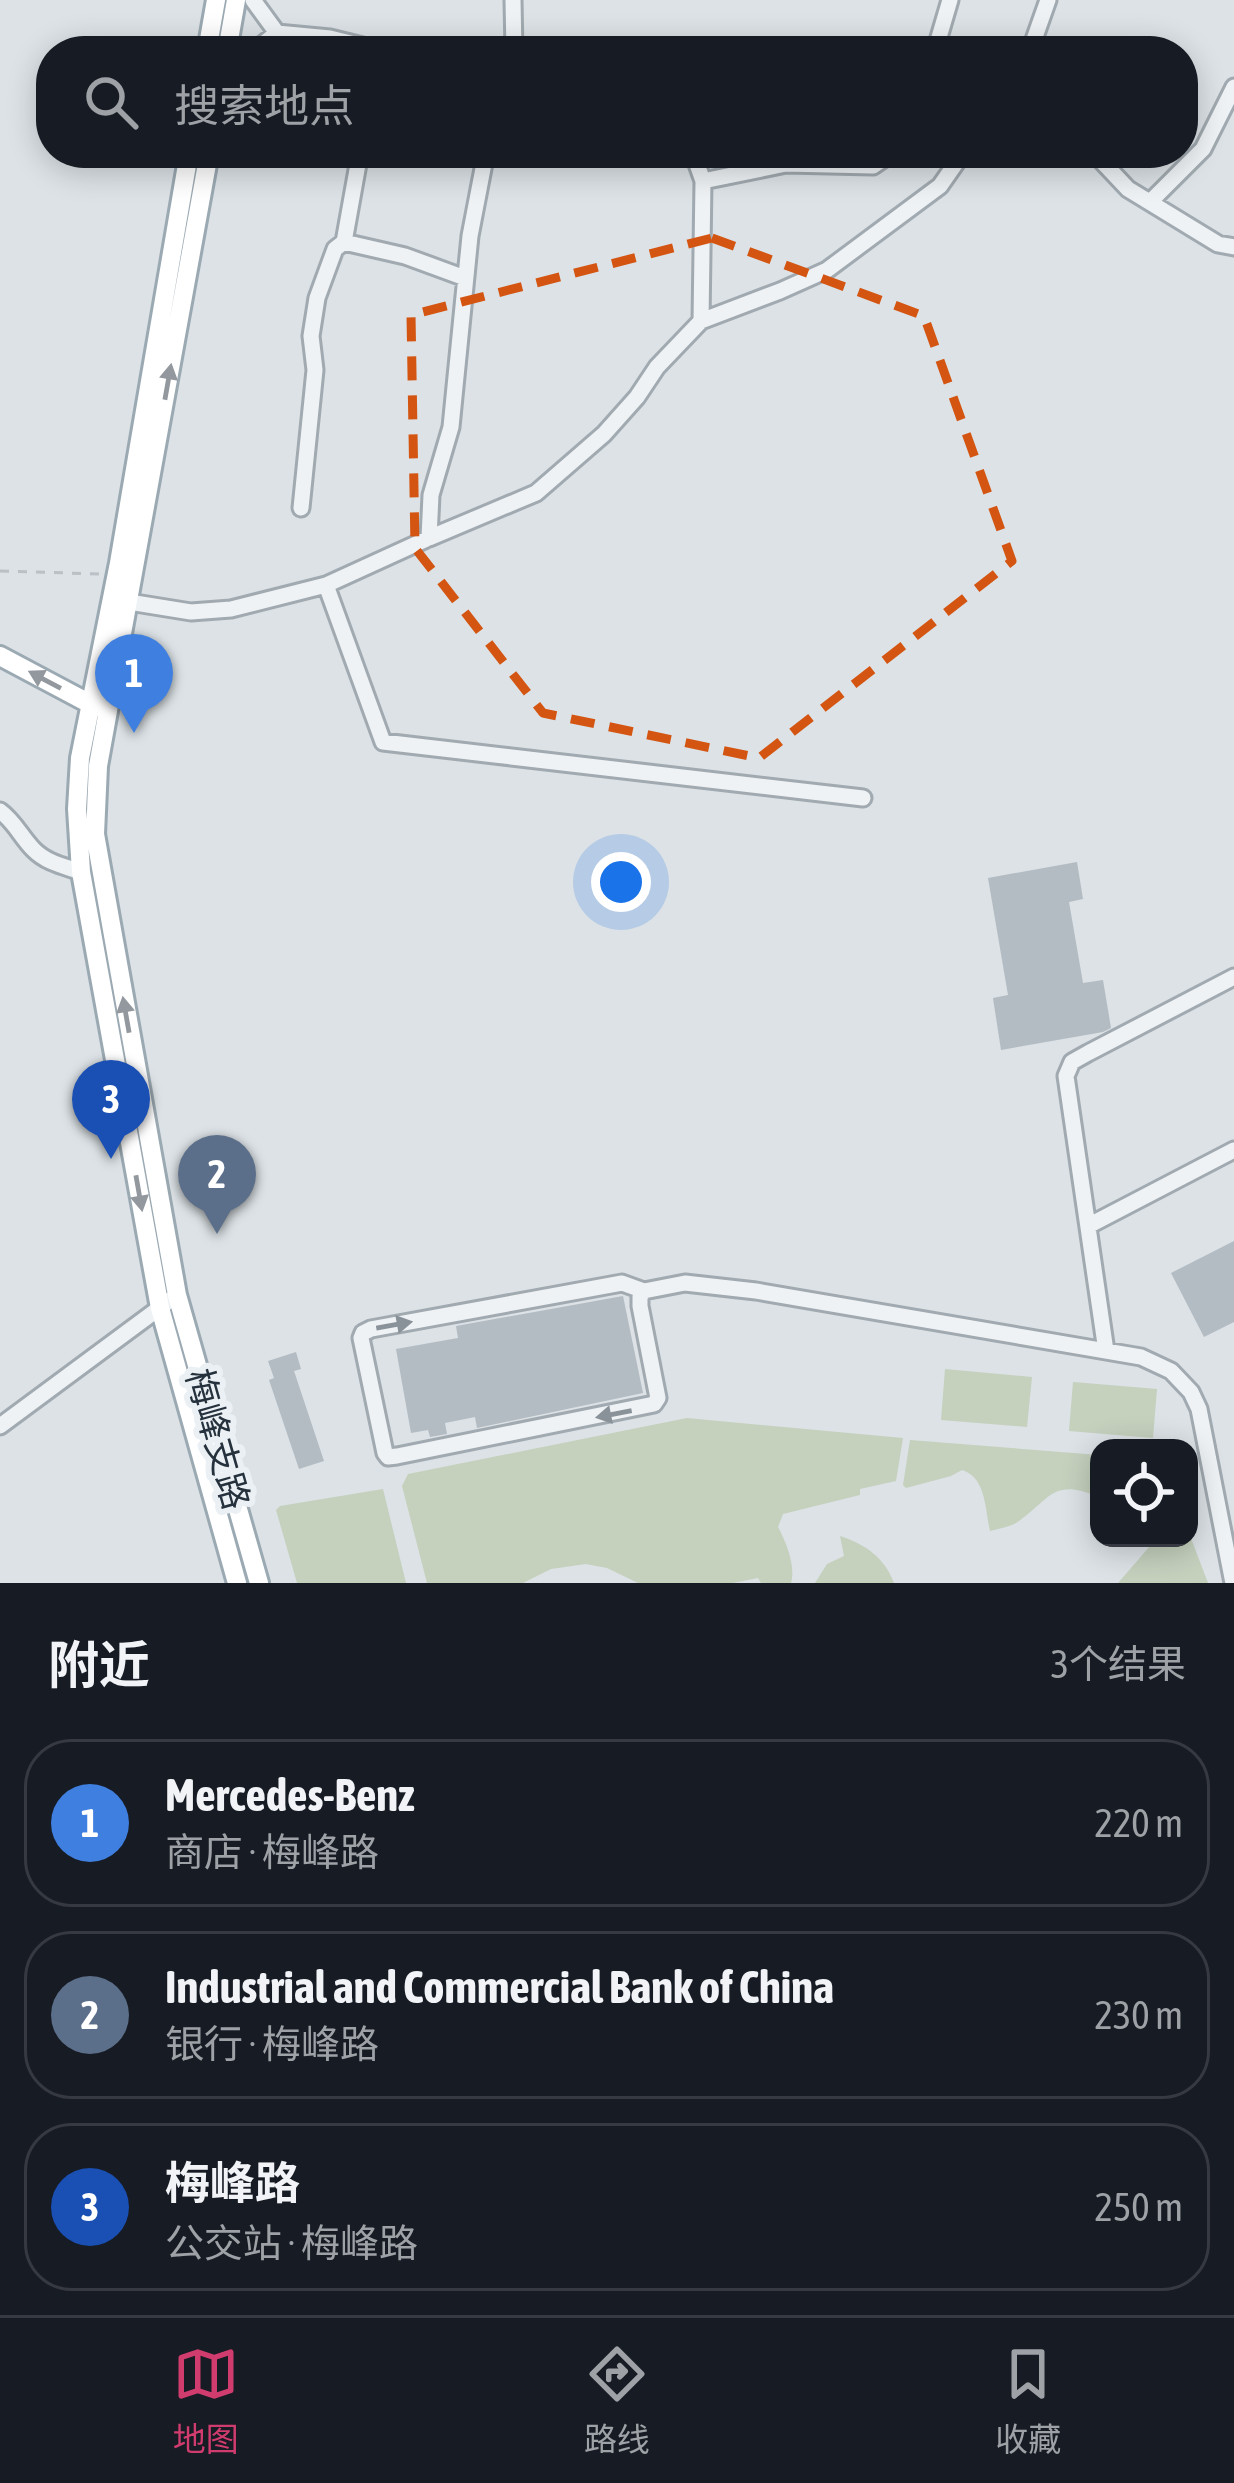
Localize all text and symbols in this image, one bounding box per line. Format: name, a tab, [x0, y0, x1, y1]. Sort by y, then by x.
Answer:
search box	[36, 36, 1198, 168]
icon: search	[78, 69, 144, 135]
text: 搜索地点	[174, 80, 354, 132]
one-way arrow	[159, 363, 178, 401]
pin: 1	[95, 634, 173, 733]
one-way arrow	[28, 670, 63, 691]
your location	[591, 852, 651, 912]
one-way arrow	[116, 996, 135, 1033]
pin: 3	[72, 1060, 150, 1159]
pin: 2	[178, 1135, 256, 1234]
one-way arrow	[130, 1175, 149, 1212]
one-way arrow	[376, 1315, 413, 1334]
street label: 梅峰支路	[178, 1364, 258, 1514]
one-way arrow	[594, 1405, 632, 1424]
map controls	[1090, 1439, 1198, 1547]
button: locate	[1090, 1439, 1198, 1547]
text: 附近	[48, 1635, 150, 1694]
text: 3个结果	[1051, 1642, 1186, 1686]
text: Mercedes-Benz	[165, 1769, 414, 1821]
text: 1	[81, 1801, 99, 1845]
text: 220 m	[1095, 1801, 1183, 1845]
text: 商店 · 梅峰路	[165, 1830, 379, 1874]
text: Industrial and Commercial Bank of China	[165, 1961, 834, 2013]
text: 2	[81, 1993, 99, 2037]
text: 230 m	[1095, 1993, 1183, 2037]
text: 银行 · 梅峰路	[165, 2022, 379, 2066]
text: 梅峰路	[165, 2157, 300, 2209]
text: 3	[81, 2185, 99, 2229]
text: 250 m	[1095, 2185, 1183, 2229]
text: 公交站 · 梅峰路	[165, 2221, 418, 2265]
tab: 地图	[173, 2341, 239, 2461]
tab: 路线	[584, 2341, 650, 2461]
tab: 收藏	[995, 2341, 1061, 2461]

